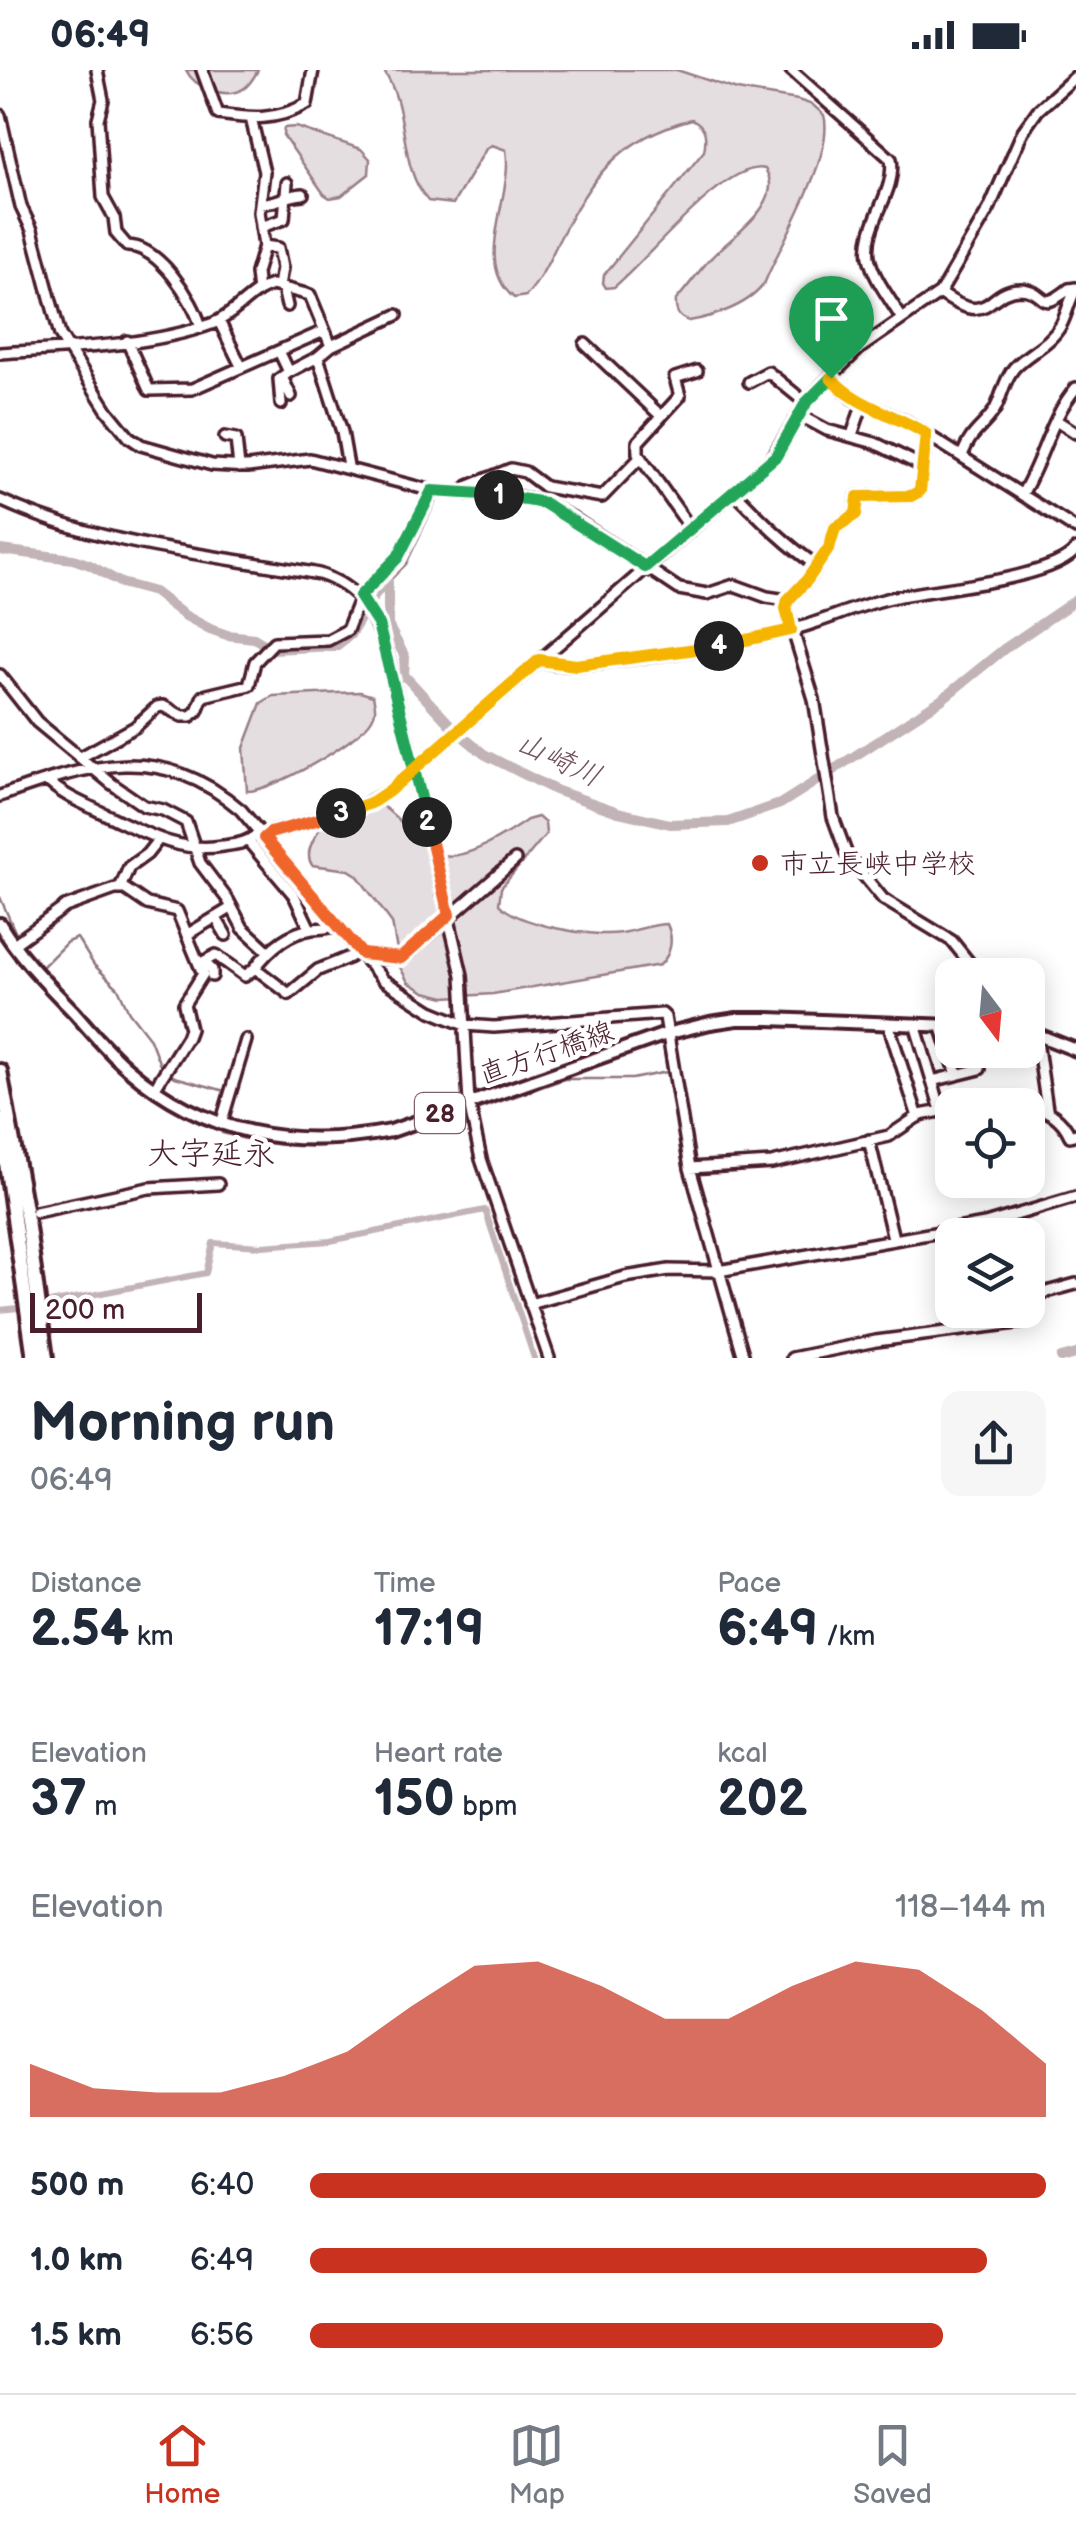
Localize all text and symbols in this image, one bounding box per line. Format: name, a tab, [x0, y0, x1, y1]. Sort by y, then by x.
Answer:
text: 06:49	[50, 13, 150, 58]
pin	[789, 276, 874, 379]
icon: arrive	[804, 291, 859, 346]
pin: 1	[474, 470, 524, 520]
text: 1	[493, 478, 505, 511]
pin: 4	[694, 621, 744, 671]
text: 4	[711, 629, 727, 662]
water label: 山崎川	[510, 725, 607, 795]
pin: 3	[316, 788, 366, 838]
text: 3	[333, 796, 349, 829]
pin: 2	[402, 797, 452, 847]
text: 2	[419, 805, 435, 838]
place label: 市立長峡中学校	[780, 848, 976, 881]
marker: 市立長峡中学校	[749, 852, 771, 874]
north arrow	[935, 958, 1045, 1068]
map controls	[935, 958, 1045, 1328]
street label: 直方行橋線	[475, 1015, 618, 1092]
button: locate	[935, 1088, 1045, 1198]
road number: 28	[415, 1093, 465, 1133]
district label: 大字延永	[147, 1135, 275, 1174]
button: layers	[935, 1218, 1045, 1328]
scale bar	[30, 1288, 202, 1332]
text: 200 m	[45, 1294, 125, 1327]
text: Morning run	[30, 1390, 335, 1457]
button: share	[941, 1391, 1046, 1496]
text: 06:49	[30, 1461, 113, 1500]
text: Distance	[30, 1567, 142, 1600]
text: Time	[374, 1567, 436, 1600]
text: Pace	[717, 1567, 781, 1600]
text: 2.54	[30, 1600, 129, 1660]
text: 17:19	[374, 1600, 485, 1660]
text: 6:49	[717, 1600, 818, 1660]
text: km	[129, 1620, 174, 1653]
text: /km	[818, 1620, 875, 1653]
text: Elevation	[30, 1737, 147, 1770]
text: Heart rate	[374, 1737, 503, 1770]
text: kcal	[717, 1737, 768, 1770]
text: 37	[30, 1770, 87, 1830]
text: 150	[374, 1770, 455, 1830]
text: 202	[717, 1770, 807, 1830]
text: m	[87, 1790, 118, 1823]
text: bpm	[455, 1790, 517, 1823]
text: Elevation	[30, 1888, 163, 1927]
text: 118–144 m	[895, 1888, 1046, 1927]
text: 500 m	[30, 2166, 124, 2205]
text: 6:40	[190, 2166, 254, 2205]
text: 1.0 km	[30, 2241, 123, 2280]
text: 6:49	[190, 2241, 254, 2280]
text: 1.5 km	[30, 2316, 122, 2355]
text: 6:56	[190, 2316, 254, 2355]
tab: Home	[144, 2418, 220, 2511]
tab: Map	[509, 2418, 565, 2511]
tab: Saved	[853, 2418, 932, 2511]

